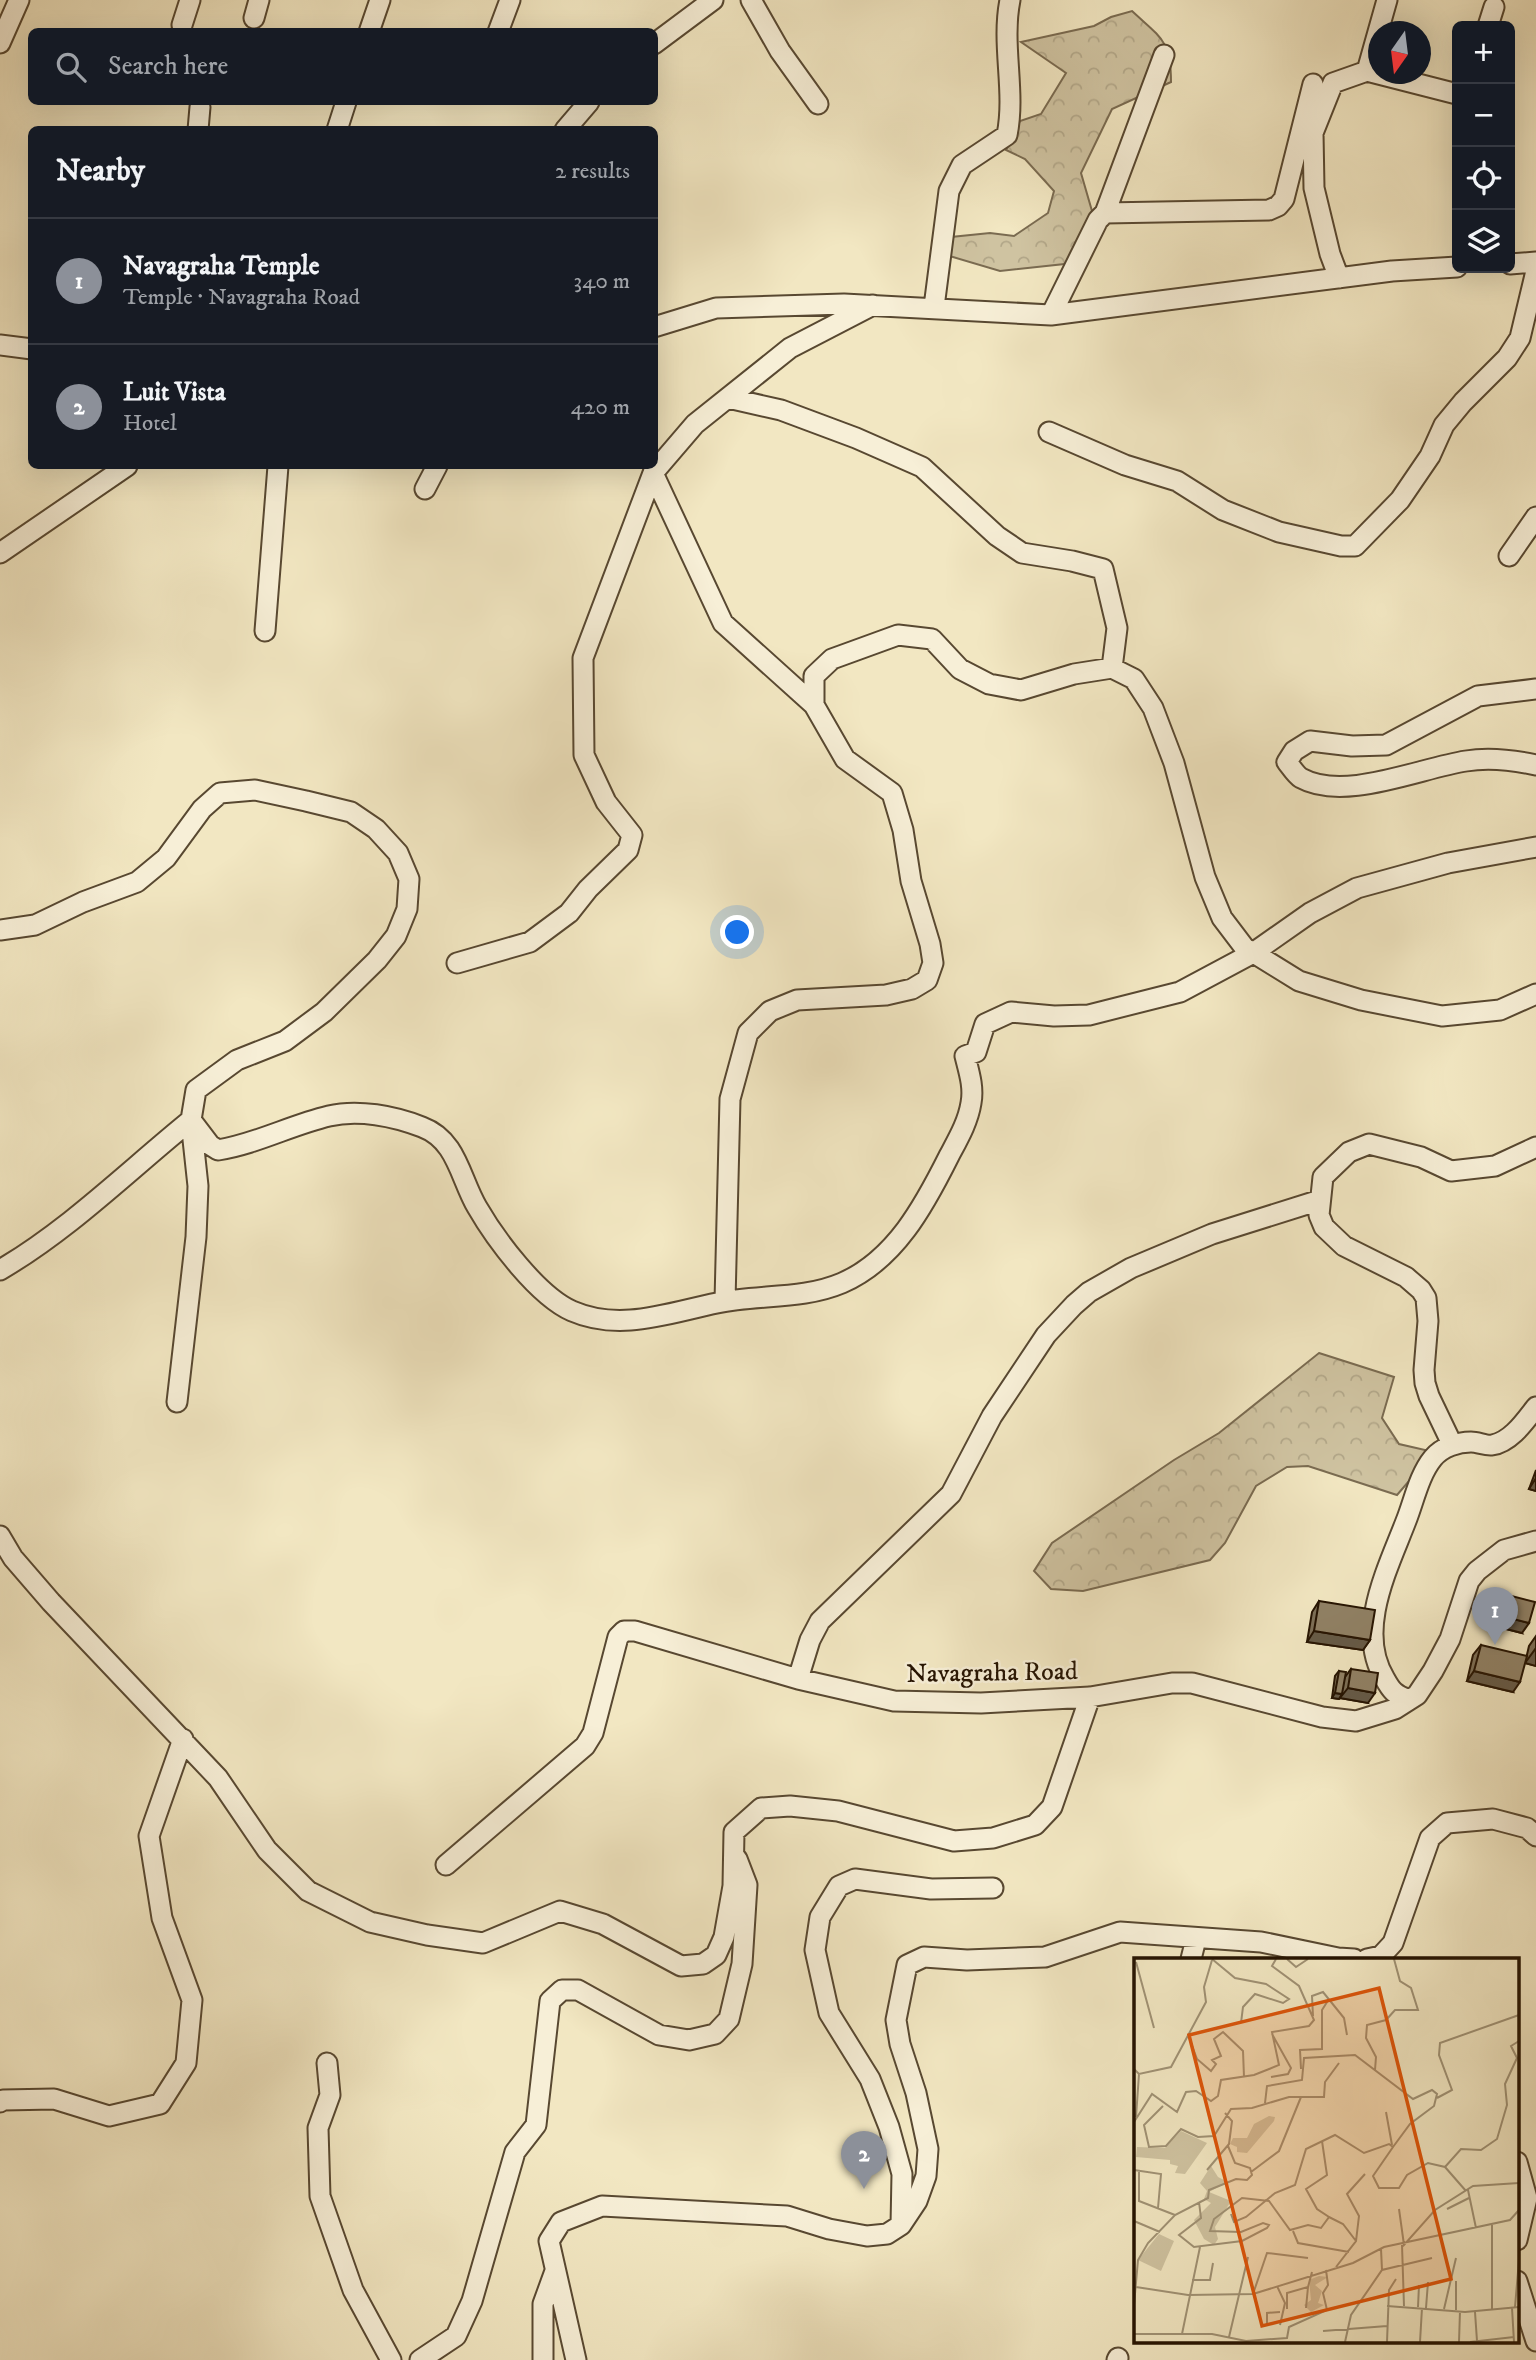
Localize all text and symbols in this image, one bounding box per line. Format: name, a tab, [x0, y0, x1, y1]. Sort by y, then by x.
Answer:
north arrow	[1368, 21, 1431, 84]
map controls	[1452, 21, 1515, 273]
button: +	[1452, 21, 1515, 84]
search box	[28, 28, 658, 105]
icon: search	[52, 48, 90, 86]
text: Search here	[108, 50, 228, 83]
button: −	[1452, 84, 1515, 147]
button: locate	[1452, 147, 1515, 210]
text: Nearby	[56, 153, 145, 190]
text: 2 results	[555, 157, 630, 186]
button: layers	[1452, 210, 1515, 273]
text: Navagraha Temple	[123, 250, 320, 283]
text: 1	[75, 267, 83, 296]
text: 340 m	[574, 267, 630, 296]
text: Temple · Navagraha Road	[123, 283, 360, 312]
text: Luit Vista	[123, 376, 226, 409]
text: 2	[73, 393, 85, 422]
text: 420 m	[571, 393, 630, 422]
text: Hotel	[123, 409, 177, 438]
your location	[720, 915, 754, 949]
pin: 1	[1472, 1587, 1518, 1645]
street label: Navagraha Road	[906, 1655, 1078, 1691]
inset map	[1134, 1958, 1518, 2342]
pin: 2	[841, 2131, 887, 2189]

